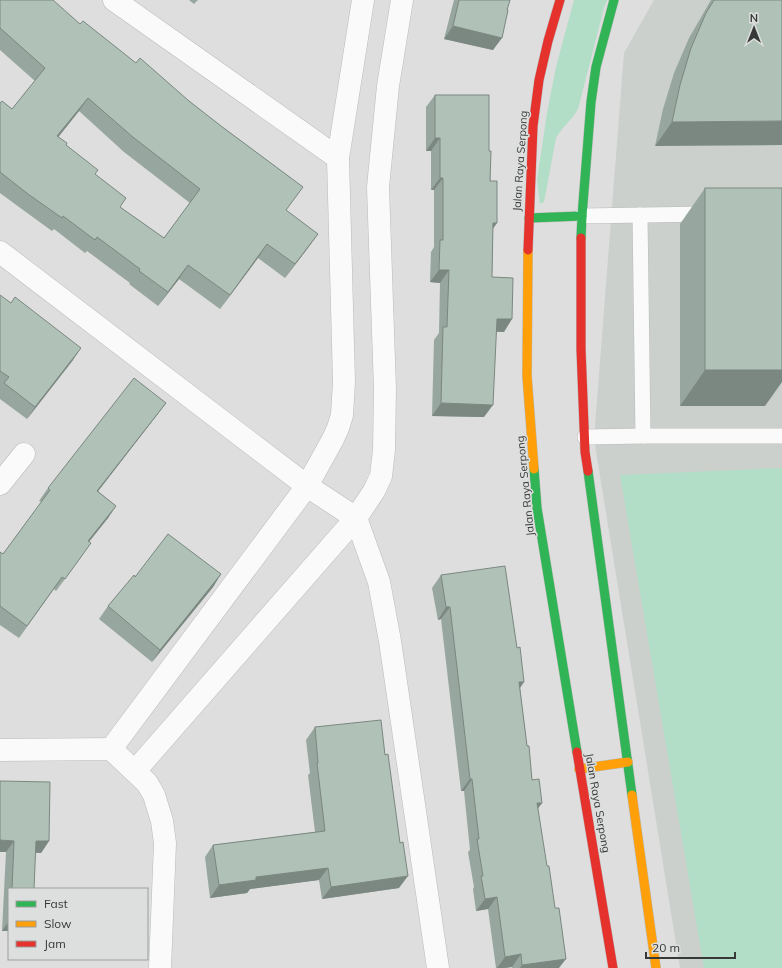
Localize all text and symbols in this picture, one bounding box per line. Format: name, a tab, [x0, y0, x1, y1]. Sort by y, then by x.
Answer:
north arrow	[734, 8, 774, 48]
text: N	[750, 11, 758, 25]
street label: Jalan Raya Serpong	[509, 110, 531, 212]
street label: Jalan Raya Serpong	[513, 435, 537, 537]
street label: Jalan Raya Serpong	[582, 752, 614, 854]
legend	[8, 888, 148, 960]
text: Fast	[44, 896, 68, 911]
text: Slow	[44, 916, 72, 931]
scale bar	[646, 934, 735, 960]
text: Jam	[44, 936, 66, 951]
text: 20 m	[652, 940, 680, 955]

